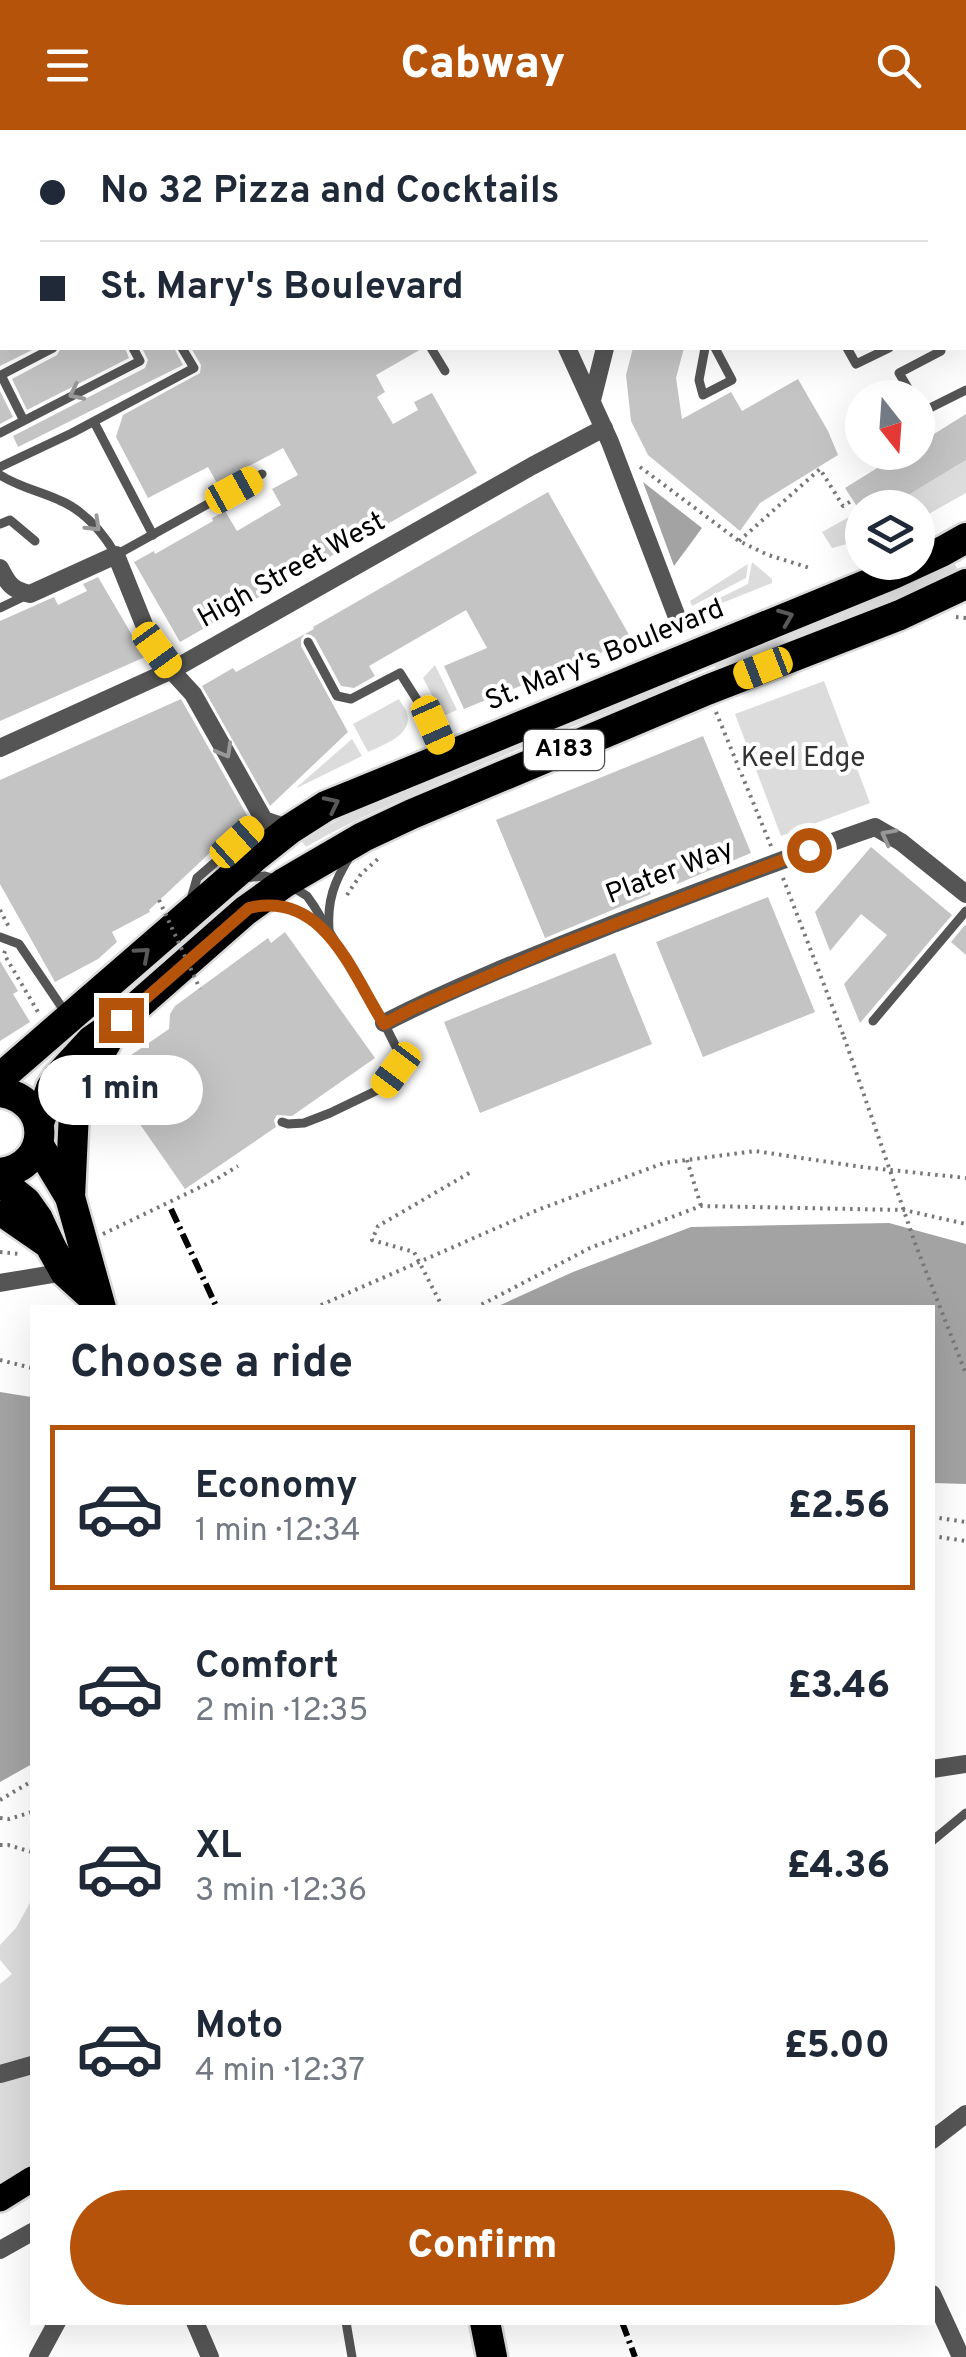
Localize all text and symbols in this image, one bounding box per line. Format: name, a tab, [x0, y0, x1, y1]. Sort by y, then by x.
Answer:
text: Cabway	[401, 37, 565, 94]
icon: menu	[40, 38, 95, 93]
icon: search	[871, 38, 926, 93]
text: No 32 Pizza and Cocktails	[100, 168, 559, 217]
text: St. Mary's Boulevard	[100, 264, 464, 313]
north arrow	[845, 380, 935, 470]
map controls	[845, 380, 935, 580]
one-way arrow	[69, 381, 87, 400]
car	[200, 462, 268, 518]
button: layers	[845, 490, 935, 580]
street label: High Street West	[192, 505, 392, 637]
one-way arrow	[82, 513, 100, 531]
street label: St. Mary's Boulevard	[480, 592, 730, 720]
one-way arrow	[777, 609, 794, 629]
car	[127, 617, 187, 683]
car	[730, 643, 796, 693]
car	[407, 691, 459, 759]
road number: A183	[524, 730, 604, 770]
one-way arrow	[212, 740, 232, 758]
park label: Keel Edge	[741, 741, 865, 777]
one-way arrow	[322, 797, 340, 817]
car	[205, 811, 269, 873]
route start	[787, 828, 832, 873]
one-way arrow	[881, 829, 899, 848]
street label: Plater Way	[601, 832, 739, 914]
one-way arrow	[131, 948, 149, 966]
route end	[99, 998, 144, 1043]
car	[366, 1037, 426, 1103]
callout: 1 min	[38, 1055, 204, 1125]
text: 1 min	[81, 1070, 160, 1110]
text: Choose a ride	[70, 1336, 353, 1393]
icon: car	[75, 1463, 165, 1553]
text: Economy	[195, 1463, 357, 1512]
text: £2.56	[788, 1483, 890, 1532]
text: 1 min · 12:34	[195, 1512, 361, 1552]
icon: car	[75, 1643, 165, 1733]
text: Comfort	[195, 1643, 339, 1692]
text: £3.46	[788, 1663, 890, 1712]
text: 2 min · 12:35	[195, 1692, 368, 1732]
icon: car	[75, 1823, 165, 1913]
text: XL	[195, 1823, 242, 1872]
text: £4.36	[787, 1843, 890, 1892]
text: 3 min · 12:36	[195, 1872, 367, 1912]
icon: car	[75, 2003, 165, 2093]
text: Moto	[195, 2003, 283, 2052]
text: £5.00	[784, 2023, 890, 2072]
text: 4 min · 12:37	[195, 2052, 365, 2092]
button: Confirm	[70, 2190, 895, 2305]

